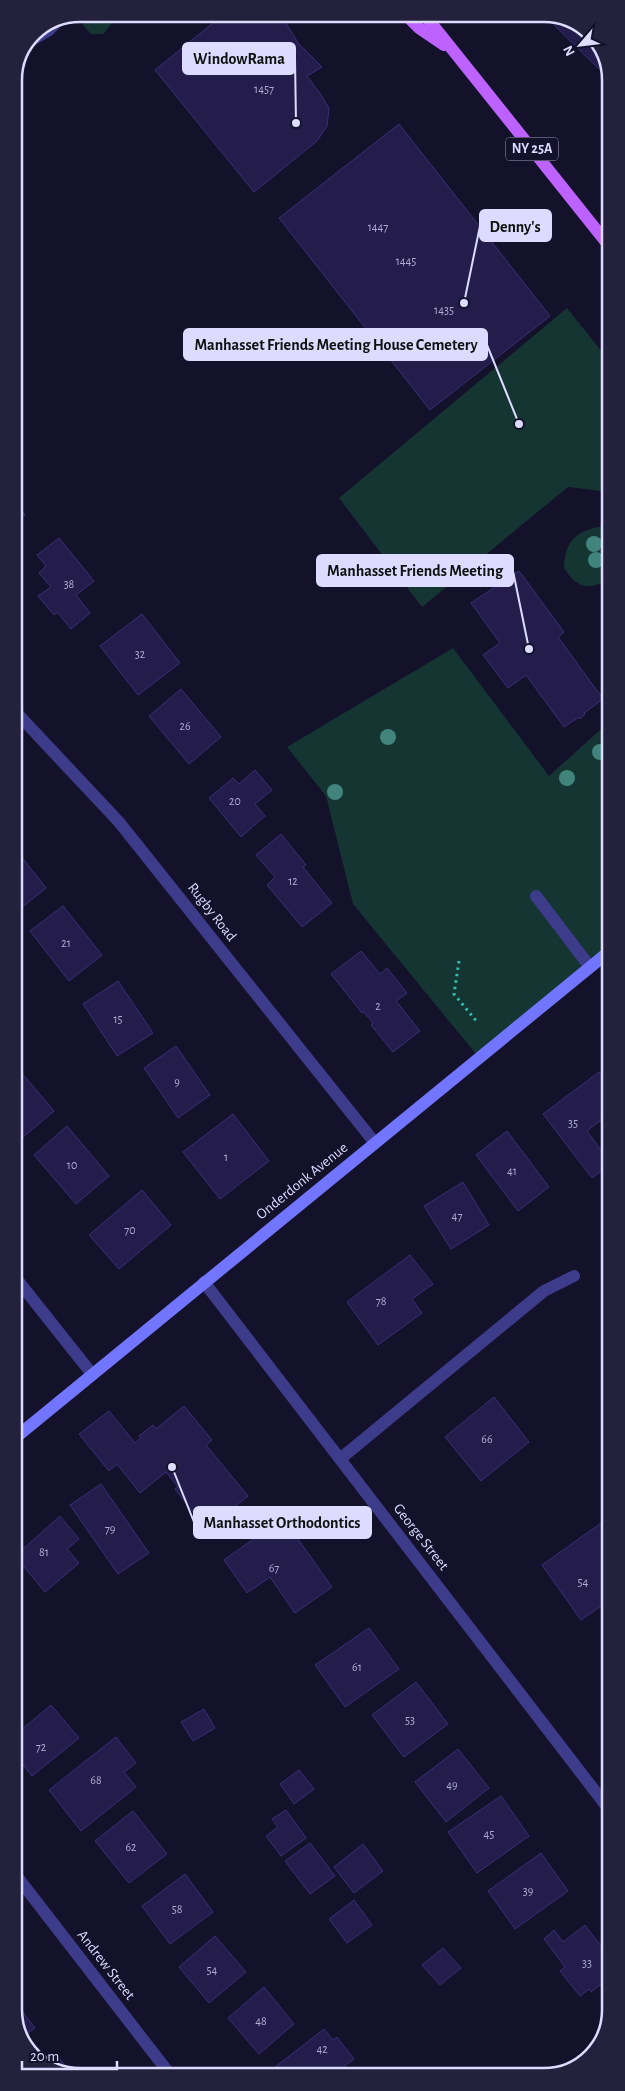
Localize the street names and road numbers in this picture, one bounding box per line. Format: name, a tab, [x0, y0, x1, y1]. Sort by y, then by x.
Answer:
road number: NY 25A	[506, 138, 558, 160]
street label: Rugby Road	[185, 880, 239, 944]
street label: Onderdonk Avenue	[254, 1140, 351, 1222]
street label: George Street	[391, 1501, 452, 1573]
street label: Andrew Street	[74, 1927, 138, 2003]

